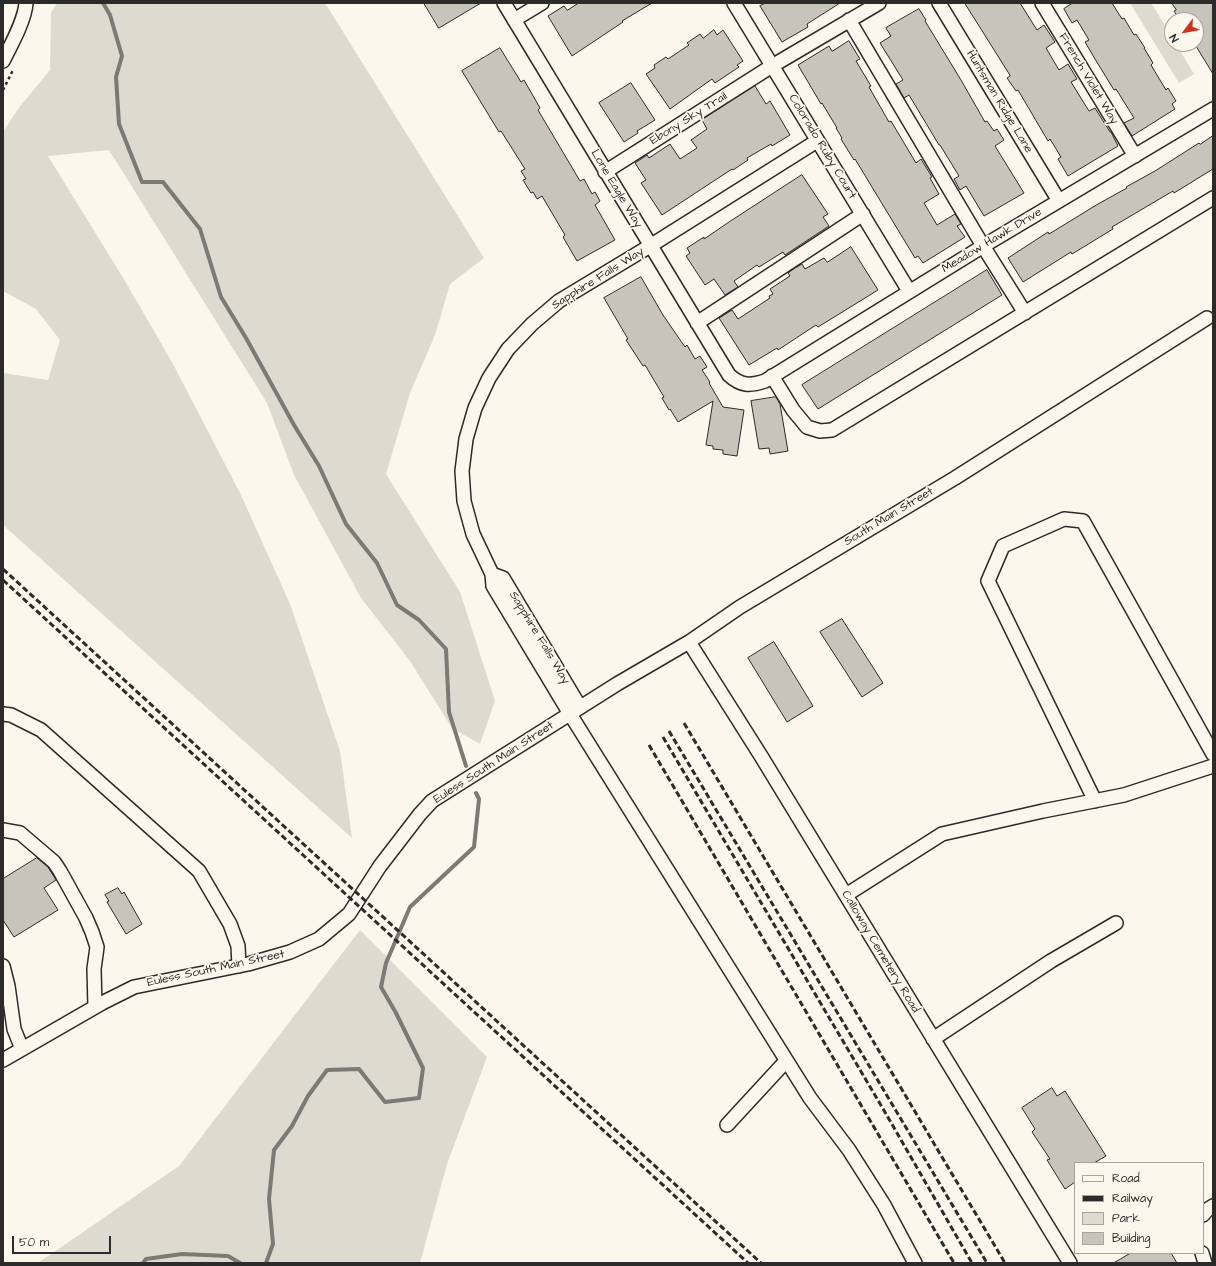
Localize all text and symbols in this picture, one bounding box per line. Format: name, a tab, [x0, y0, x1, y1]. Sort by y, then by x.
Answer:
north arrow	[1164, 12, 1204, 52]
street label: French Violet Way	[1055, 31, 1121, 127]
text: N	[1166, 31, 1182, 45]
street label: Huntsman Ridge Lane	[963, 48, 1035, 156]
street label: Ebony Sky Trail	[648, 89, 730, 149]
street label: Colorado Ruby Court	[785, 92, 859, 202]
street label: Lone Eagle Way	[587, 147, 645, 231]
street label: Meadow Hawk Drive	[939, 205, 1045, 277]
street label: Sapphire Falls Way	[549, 245, 647, 313]
street label: South Main Street	[842, 485, 936, 549]
street label: Sapphire Falls Way	[506, 589, 572, 687]
street label: Euless South Main Street	[431, 719, 557, 807]
street label: Calloway Cemetery Road	[838, 888, 922, 1016]
street label: Euless South Main Street	[146, 947, 286, 991]
legend	[1074, 1162, 1204, 1254]
text: Road	[1112, 1170, 1140, 1187]
text: Railway	[1112, 1190, 1153, 1207]
text: Park	[1112, 1210, 1140, 1227]
scale bar	[14, 1228, 113, 1254]
text: Building	[1112, 1230, 1150, 1247]
text: 50 m	[19, 1234, 49, 1251]

